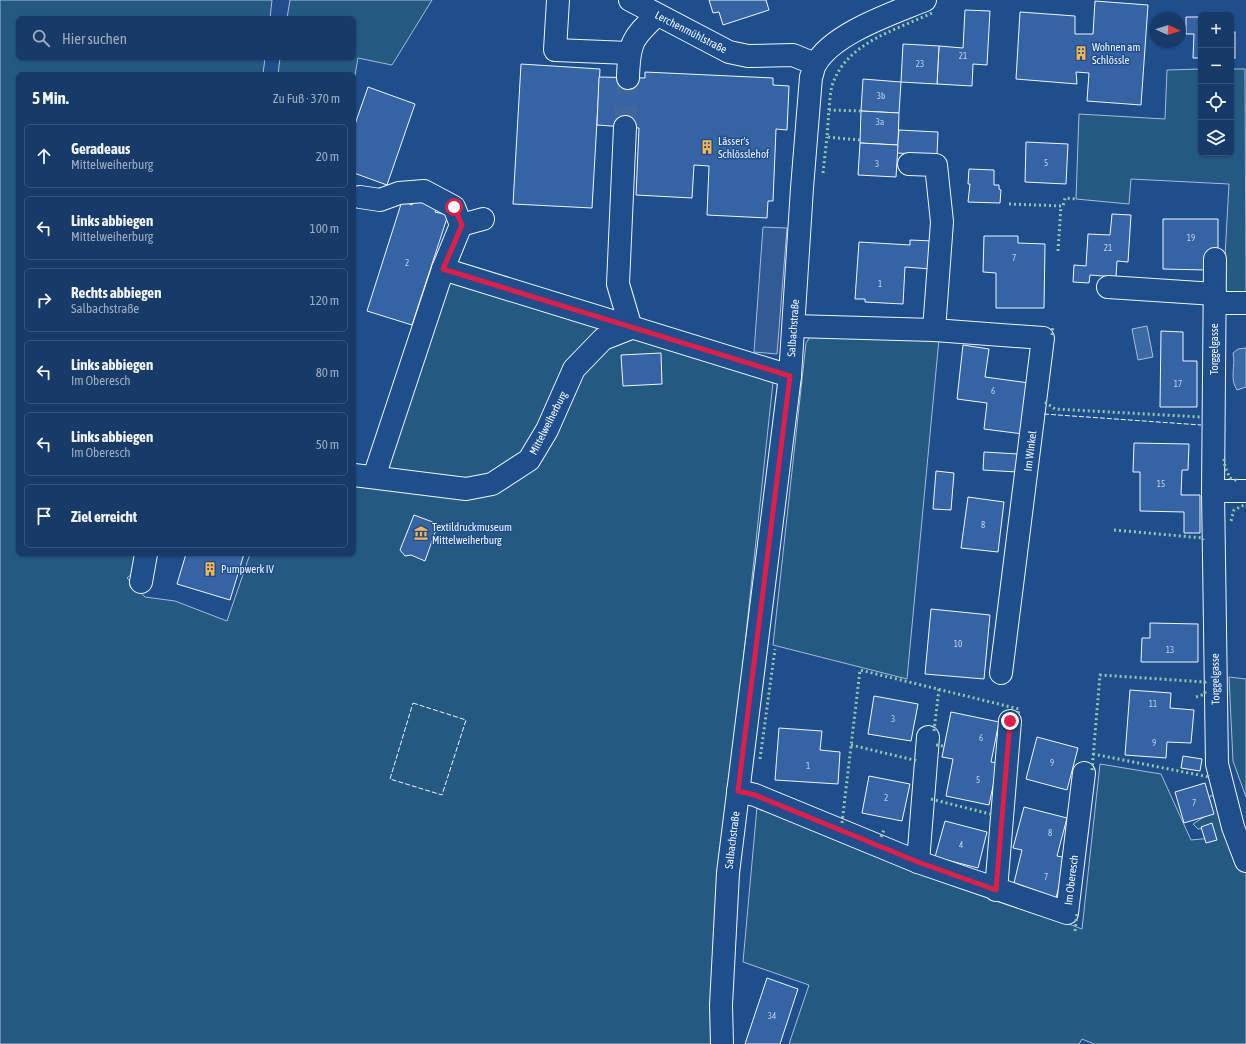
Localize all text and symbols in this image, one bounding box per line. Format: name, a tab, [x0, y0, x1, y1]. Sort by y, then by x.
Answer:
street label: Lerchenmühlstraße	[653, 9, 729, 55]
north arrow	[1150, 12, 1186, 48]
map controls	[1198, 12, 1234, 156]
button: +	[1198, 12, 1234, 48]
search box	[16, 16, 356, 60]
icon: search	[30, 27, 52, 49]
text: Hier suchen	[62, 30, 127, 47]
place label: Wohnen am Schlössle	[1092, 41, 1140, 66]
building icon: Wohnen am Schlössle	[1073, 45, 1089, 61]
button: −	[1198, 48, 1234, 84]
house number: 21	[959, 51, 967, 61]
house number: 23	[916, 59, 924, 69]
button: locate	[1198, 84, 1234, 120]
text: 5 Min.	[32, 88, 69, 108]
text: Zu Fuß · 370 m	[273, 91, 340, 106]
house number: 3b	[877, 91, 885, 101]
house number: 3a	[876, 117, 884, 127]
button: layers	[1198, 120, 1234, 156]
place label: Lässer's Schlösslehof	[718, 135, 769, 160]
building icon: Lässer's Schlösslehof	[699, 139, 715, 155]
text: Geradeaus	[71, 140, 130, 157]
icon: ahead	[33, 145, 55, 167]
text: 20 m	[316, 149, 339, 164]
text: Mittelweiherburg	[71, 157, 153, 172]
house number: 5	[1044, 158, 1048, 168]
house number: 3	[875, 159, 879, 169]
route start	[445, 198, 463, 216]
text: Links abbiegen	[71, 212, 153, 229]
icon: left	[33, 217, 55, 239]
text: 100 m	[310, 221, 339, 236]
text: Mittelweiherburg	[71, 229, 153, 244]
house number: 19	[1187, 233, 1195, 243]
house number: 21	[1104, 243, 1112, 253]
house number: 7	[1012, 253, 1016, 263]
house number: 2	[405, 258, 409, 268]
house number: 1	[878, 279, 882, 289]
text: Rechts abbiegen	[71, 284, 161, 301]
icon: right	[33, 289, 55, 311]
text: 120 m	[310, 293, 339, 308]
street label: Salbachstraße	[785, 299, 801, 357]
text: Salbachstraße	[71, 301, 139, 316]
street label: Torggelgasse	[1208, 323, 1220, 375]
text: Links abbiegen	[71, 356, 153, 373]
icon: left	[33, 361, 55, 383]
text: 80 m	[316, 365, 339, 380]
text: Im Oberesch	[71, 373, 131, 388]
house number: 17	[1174, 379, 1182, 389]
house number: 6	[991, 386, 995, 396]
street label: Mittelweiherburg	[527, 389, 569, 457]
text: Links abbiegen	[71, 428, 153, 445]
street label: Im Winkel	[1022, 430, 1038, 472]
icon: left	[33, 433, 55, 455]
text: 50 m	[316, 437, 339, 452]
text: Im Oberesch	[71, 445, 131, 460]
house number: 15	[1157, 479, 1165, 489]
icon: arrive	[33, 505, 55, 527]
text: Ziel erreicht	[71, 508, 137, 525]
house number: 8	[981, 520, 985, 530]
place label: Textildruckmuseum Mittelweiherburg	[432, 521, 512, 546]
museum icon: Textildruckmuseum Mittelweiherburg	[413, 525, 429, 541]
building icon: Pumpwerk IV	[202, 561, 218, 577]
place label: Pumpwerk IV	[221, 563, 275, 575]
house number: 10	[954, 639, 962, 649]
house number: 13	[1166, 645, 1174, 655]
street label: Torggelgasse	[1209, 653, 1221, 705]
house number: 11	[1149, 699, 1157, 709]
route end	[1001, 712, 1019, 730]
house number: 3	[891, 714, 895, 724]
house number: 6	[979, 733, 983, 743]
house number: 9	[1152, 738, 1156, 748]
house number: 9	[1050, 758, 1054, 768]
house number: 1	[806, 761, 810, 771]
house number: 5	[976, 775, 980, 785]
house number: 2	[884, 793, 888, 803]
house number: 7	[1192, 798, 1196, 808]
street label: Salbachstraße	[723, 811, 741, 869]
house number: 8	[1048, 828, 1052, 838]
house number: 4	[959, 840, 963, 850]
street label: Im Oberesch	[1062, 854, 1080, 906]
house number: 7	[1044, 872, 1048, 882]
house number: 34	[768, 1011, 776, 1021]

